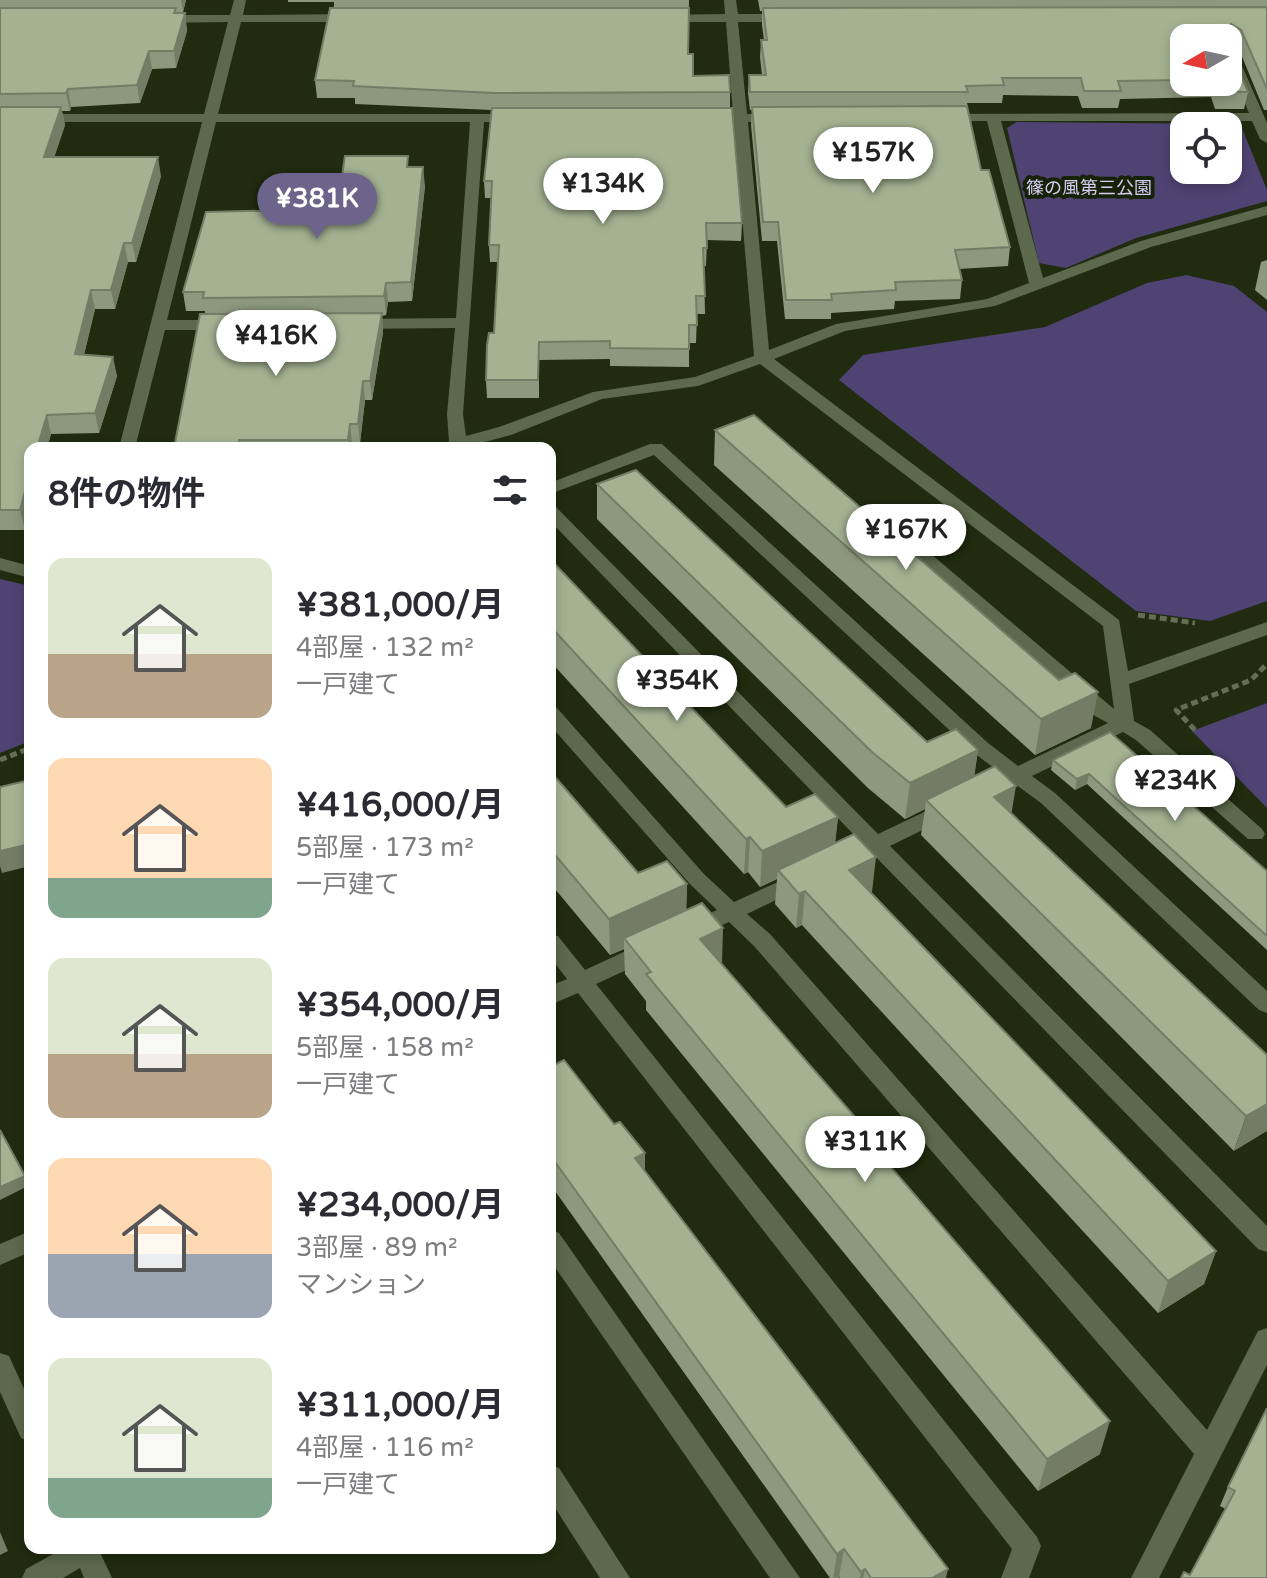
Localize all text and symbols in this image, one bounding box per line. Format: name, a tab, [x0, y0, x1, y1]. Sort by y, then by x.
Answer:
north arrow	[1170, 24, 1242, 96]
map controls	[1170, 24, 1242, 184]
button: locate	[1170, 112, 1242, 184]
pin: ¥157K	[817, 127, 929, 195]
text: ¥157K	[831, 137, 915, 168]
pin: ¥134K	[547, 158, 659, 226]
text: ¥134K	[561, 168, 645, 199]
pin: ¥381K	[261, 173, 373, 241]
park label: 篠の風第三公園	[1026, 177, 1152, 199]
text: ¥381K	[275, 183, 359, 214]
pin: ¥416K	[220, 310, 332, 378]
text: ¥416K	[234, 320, 318, 351]
icon: filters	[488, 468, 532, 512]
text: 8件の物件	[48, 474, 205, 515]
pin: ¥167K	[850, 504, 962, 572]
text: ¥167K	[864, 514, 948, 545]
text: ¥381,000/月	[296, 585, 504, 626]
icon: home	[112, 590, 208, 686]
text: 4部屋 · 132 m²	[296, 632, 474, 663]
pin: ¥354K	[621, 655, 733, 723]
text: ¥354K	[635, 665, 719, 696]
text: 一戸建て	[296, 669, 400, 700]
pin: ¥234K	[1119, 755, 1231, 823]
text: ¥234K	[1133, 765, 1217, 796]
text: ¥416,000/月	[296, 785, 504, 826]
icon: home	[112, 790, 208, 886]
text: 5部屋 · 173 m²	[296, 832, 474, 863]
text: 一戸建て	[296, 869, 400, 900]
text: ¥354,000/月	[296, 985, 504, 1026]
icon: home	[112, 990, 208, 1086]
text: 5部屋 · 158 m²	[296, 1032, 474, 1063]
text: 一戸建て	[296, 1069, 400, 1100]
pin: ¥311K	[809, 1116, 921, 1184]
text: ¥311K	[823, 1126, 907, 1157]
text: ¥234,000/月	[296, 1185, 504, 1226]
icon: home	[112, 1190, 208, 1286]
text: 3部屋 · 89 m²	[296, 1232, 458, 1263]
text: マンション	[296, 1269, 426, 1300]
text: ¥311,000/月	[296, 1385, 504, 1426]
icon: home	[112, 1390, 208, 1486]
text: 4部屋 · 116 m²	[296, 1432, 474, 1463]
text: 一戸建て	[296, 1469, 400, 1500]

